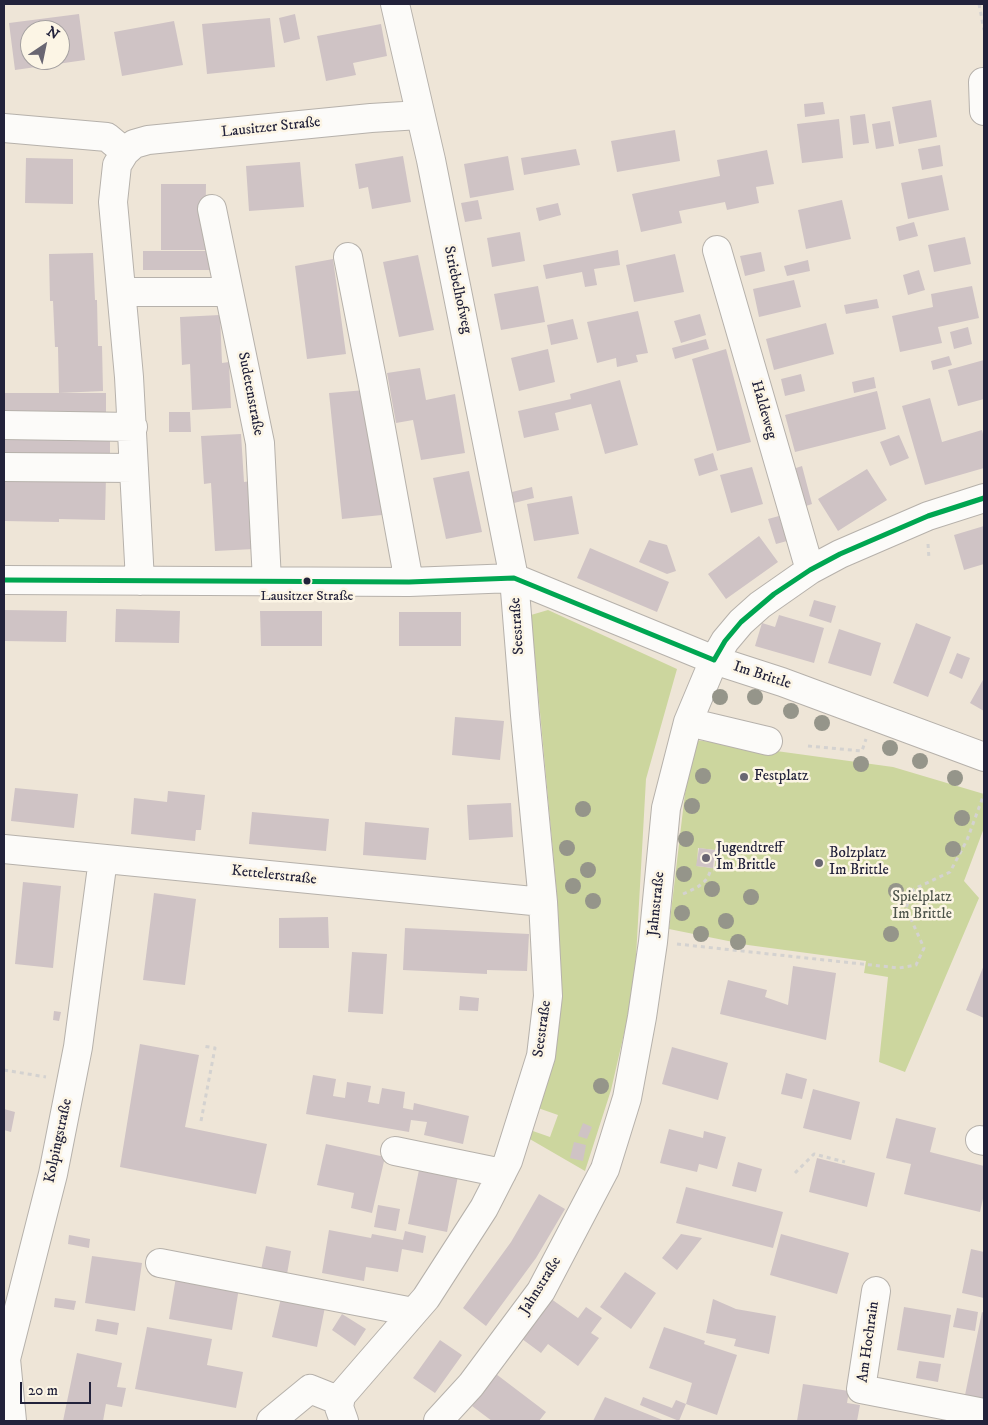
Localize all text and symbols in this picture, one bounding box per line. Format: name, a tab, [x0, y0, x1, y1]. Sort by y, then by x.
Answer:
north arrow	[20, 20, 70, 70]
text: N	[43, 23, 63, 44]
street label: Lausitzer Straße	[221, 114, 321, 142]
street label: Striebelhofweg	[439, 245, 475, 335]
street label: Sudetenstraße	[233, 351, 267, 437]
street label: Haldeweg	[746, 379, 780, 441]
marker: Lausitzer Straße	[302, 576, 312, 586]
place label: Lausitzer Straße	[261, 589, 353, 605]
street label: Seestraße	[507, 597, 529, 655]
street label: Im Brittle	[731, 658, 793, 694]
place label: Festplatz	[754, 768, 808, 786]
marker: Festplatz	[738, 771, 750, 783]
place label: Jugendtreff Im Brittle	[716, 840, 783, 875]
place label: Bolzplatz Im Brittle	[829, 845, 889, 880]
marker: Jugendtreff Im Brittle	[700, 852, 712, 864]
marker: Bolzplatz Im Brittle	[813, 857, 825, 869]
street label: Kettelerstraße	[230, 863, 318, 889]
street label: Jahnstraße	[645, 871, 669, 937]
park label: Spielplatz Im Brittle	[892, 889, 952, 924]
street label: Seestraße	[530, 999, 556, 1059]
street label: Kolpingstraße	[41, 1097, 77, 1185]
street label: Jahnstraße	[516, 1254, 566, 1318]
street label: Am Hochrain	[854, 1300, 884, 1384]
scale bar	[22, 1372, 94, 1404]
text: 20 m	[28, 1381, 58, 1400]

